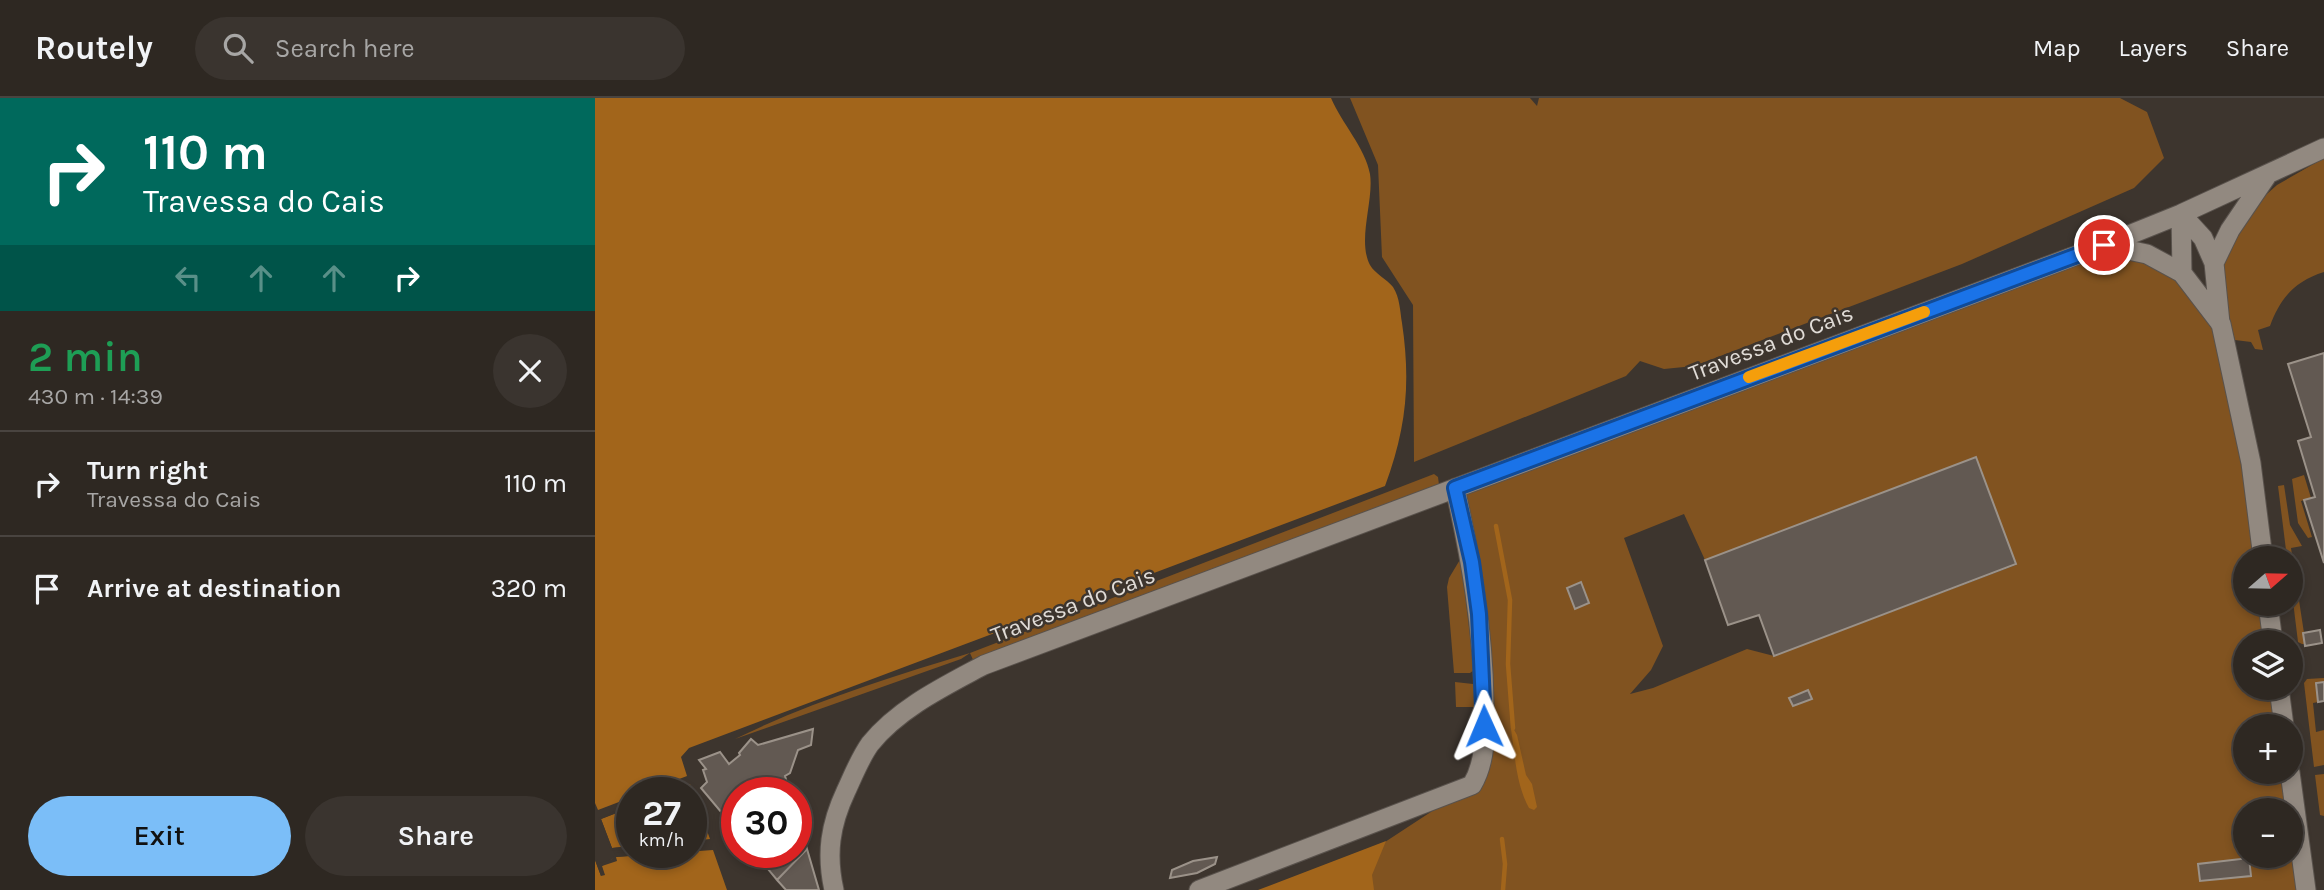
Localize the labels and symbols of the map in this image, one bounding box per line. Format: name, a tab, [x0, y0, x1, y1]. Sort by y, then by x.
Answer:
pin	[2074, 215, 2134, 275]
street label: Travessa do Cais	[1685, 299, 1857, 387]
north arrow	[2233, 546, 2303, 616]
street label: Travessa do Cais	[987, 561, 1159, 649]
position arrow	[1447, 689, 1521, 763]
speed limit sign: 30	[721, 777, 812, 868]

